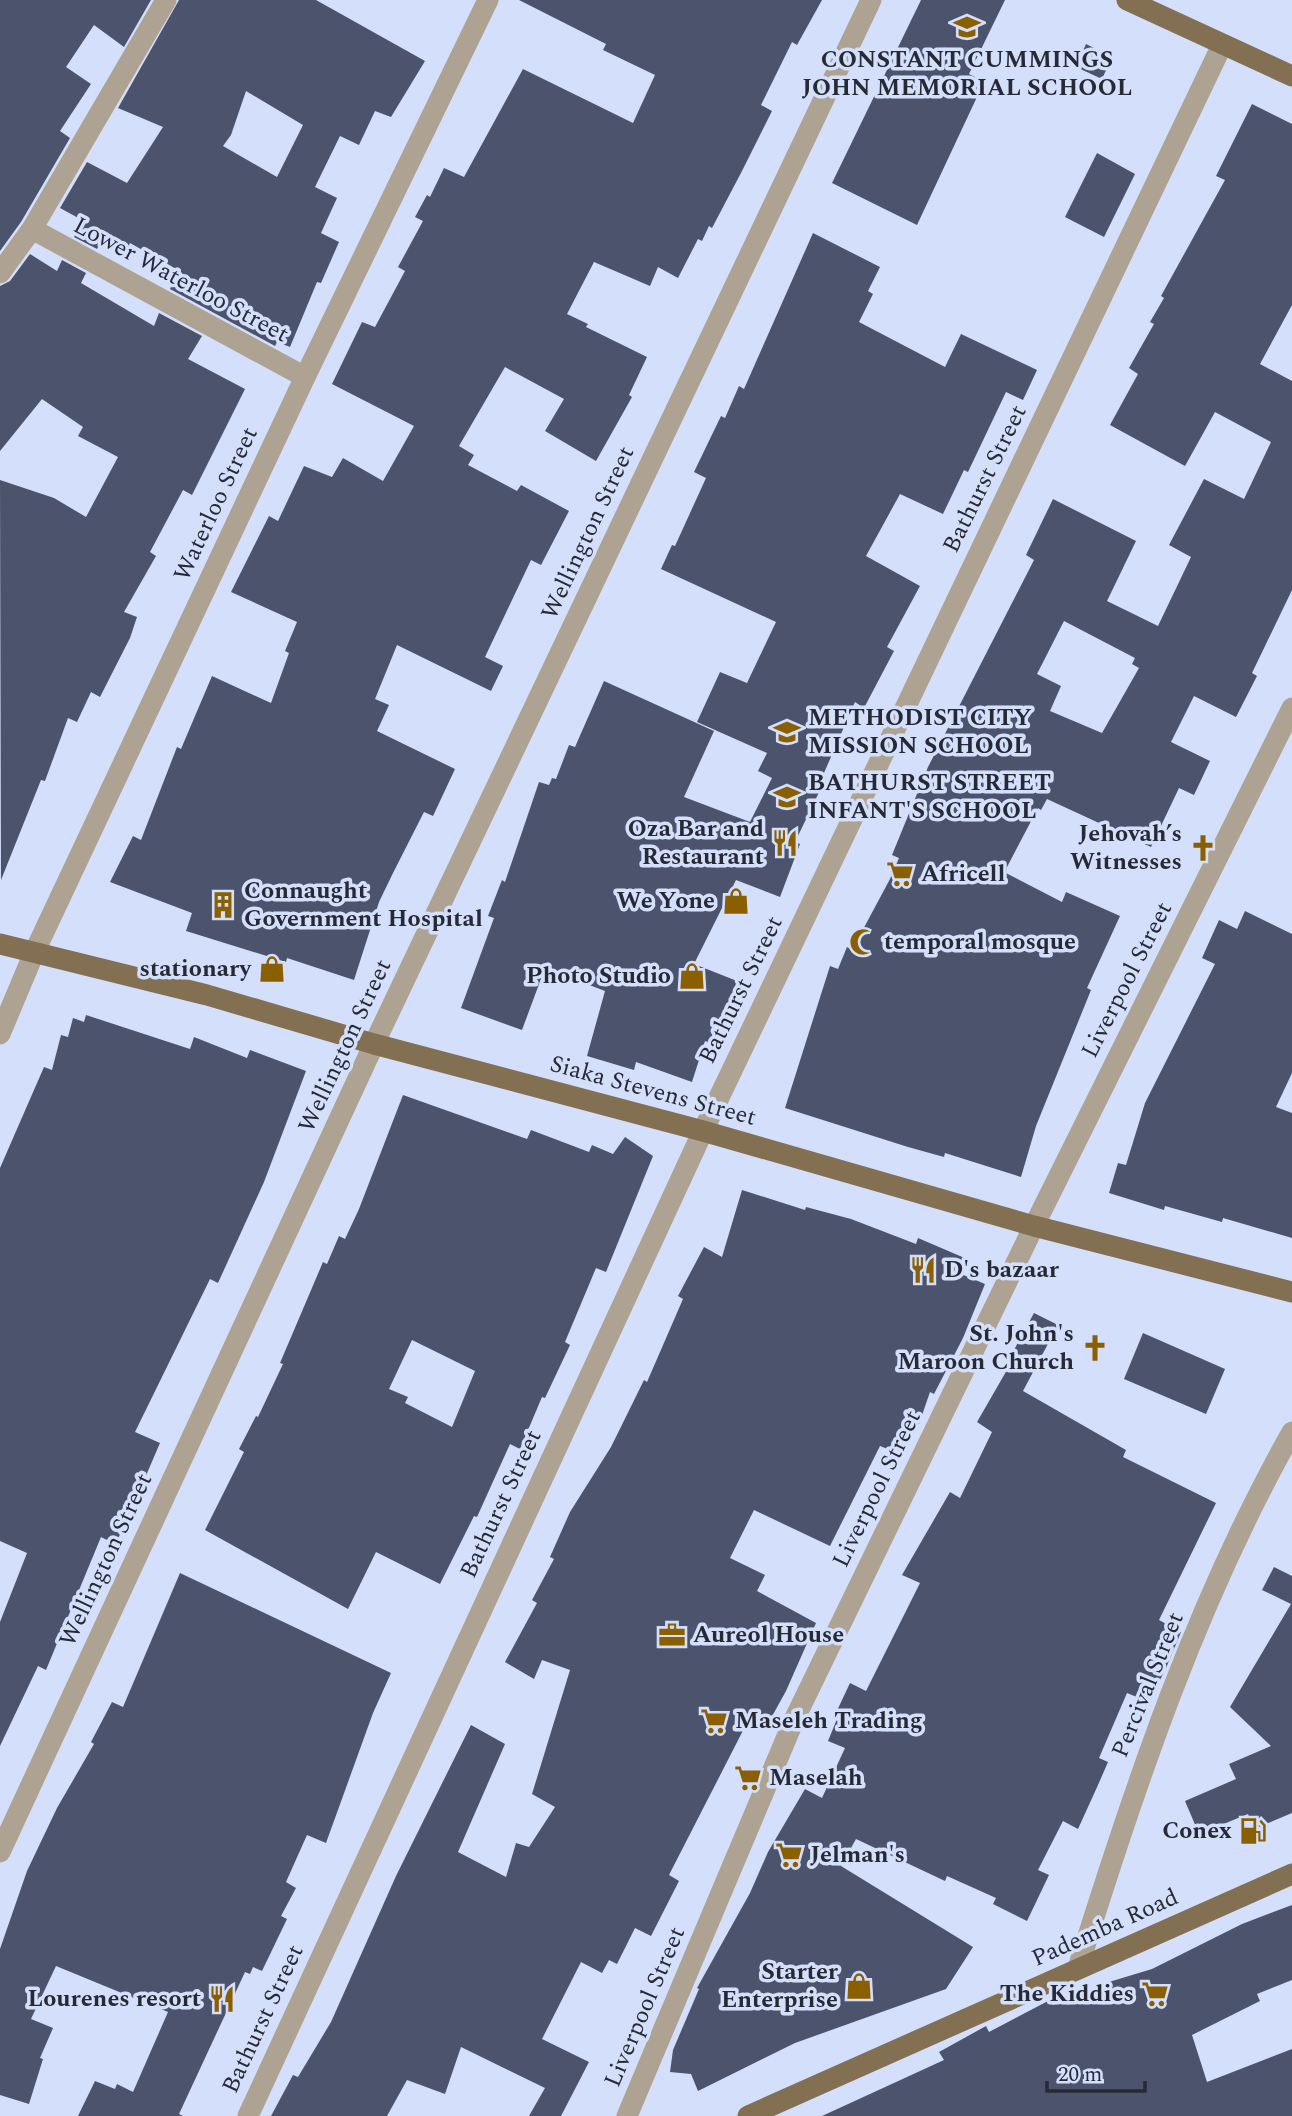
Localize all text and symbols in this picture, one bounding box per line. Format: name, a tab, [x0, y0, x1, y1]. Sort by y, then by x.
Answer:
school or university icon: CONSTANT CUMMINGS JOHN MEMORIAL SCHOOL	[952, 12, 982, 42]
place label: CONSTANT CUMMINGS JOHN MEMORIAL SCHOOL	[802, 42, 1132, 106]
street label: Lower Waterloo Street	[67, 208, 295, 352]
street label: Bathurst Street	[934, 399, 1036, 559]
street label: Waterloo Street	[165, 421, 267, 587]
street label: Wellington Street	[532, 440, 644, 626]
place label: METHODIST CITY MISSION SCHOOL	[808, 700, 1032, 764]
school or university icon: METHODIST CITY MISSION SCHOOL	[772, 717, 802, 747]
place label: BATHURST STREET INFANT'S SCHOOL	[808, 765, 1051, 829]
school or university icon: BATHURST STREET INFANT'S SCHOOL	[772, 782, 802, 812]
place label: Oza Bar and Restaurant	[628, 811, 764, 875]
place label: Jehovah’s Witnesses	[1070, 816, 1182, 880]
restaurant icon: Oza Bar and Restaurant	[770, 828, 800, 858]
church icon: Jehovah’s Witnesses	[1188, 833, 1218, 863]
place label: Africell	[921, 856, 1005, 892]
supermarket icon: Africell	[885, 859, 915, 889]
place label: Connaught Government Hospital	[244, 873, 483, 937]
place label: We Yone	[616, 883, 715, 919]
shop icon: We Yone	[721, 886, 751, 916]
building icon: Connaught Government Hospital	[208, 890, 238, 920]
street label: Liverpool Street	[1072, 896, 1182, 1064]
street label: Bathurst Street	[690, 910, 792, 1070]
place label: temporal mosque	[884, 924, 1076, 960]
mosque icon: temporal mosque	[848, 927, 878, 957]
place label: stationary	[140, 951, 253, 987]
street label: Wellington Street	[289, 953, 401, 1139]
shop icon: stationary	[257, 954, 287, 984]
place label: Photo Studio	[526, 958, 671, 994]
shop icon: Photo Studio	[677, 961, 707, 991]
street label: Siaka Stevens Street	[546, 1046, 760, 1136]
place label: D's bazaar	[944, 1252, 1060, 1288]
restaurant icon: D's bazaar	[908, 1255, 938, 1285]
place label: St. John's Maroon Church	[898, 1316, 1074, 1380]
church icon: St. John's Maroon Church	[1080, 1333, 1110, 1363]
street label: Liverpool Street	[823, 1404, 931, 1574]
street label: Bathurst Street	[451, 1424, 551, 1584]
street label: Wellington Street	[50, 1467, 162, 1653]
street label: Percival Street	[1102, 1607, 1194, 1763]
place label: Aureol House	[693, 1617, 844, 1653]
office icon: Aureol House	[657, 1620, 687, 1650]
place label: Maseleh Trading	[735, 1703, 923, 1739]
supermarket icon: Maseleh Trading	[699, 1706, 729, 1736]
place label: Maselah	[769, 1760, 863, 1796]
supermarket icon: Maselah	[733, 1763, 763, 1793]
place label: Conex	[1162, 1813, 1232, 1849]
fuel station icon: Conex	[1238, 1816, 1268, 1846]
place label: Jelman's	[810, 1837, 905, 1873]
supermarket icon: Jelman's	[774, 1840, 804, 1870]
street label: Pademba Road	[1026, 1880, 1184, 1976]
street label: Liverpool Street	[595, 1921, 695, 2093]
street label: Bathurst Street	[213, 1939, 313, 2099]
place label: Starter Enterprise	[721, 1954, 839, 2018]
shop icon: Starter Enterprise	[844, 1971, 874, 2001]
place label: The Kiddies	[1000, 1976, 1134, 2012]
supermarket icon: The Kiddies	[1140, 1979, 1170, 2009]
place label: Lourenes resort	[28, 1981, 201, 2017]
restaurant icon: Lourenes resort	[207, 1984, 237, 2014]
scale bar	[1047, 2050, 1145, 2094]
text: 20 m	[1058, 2059, 1102, 2091]

